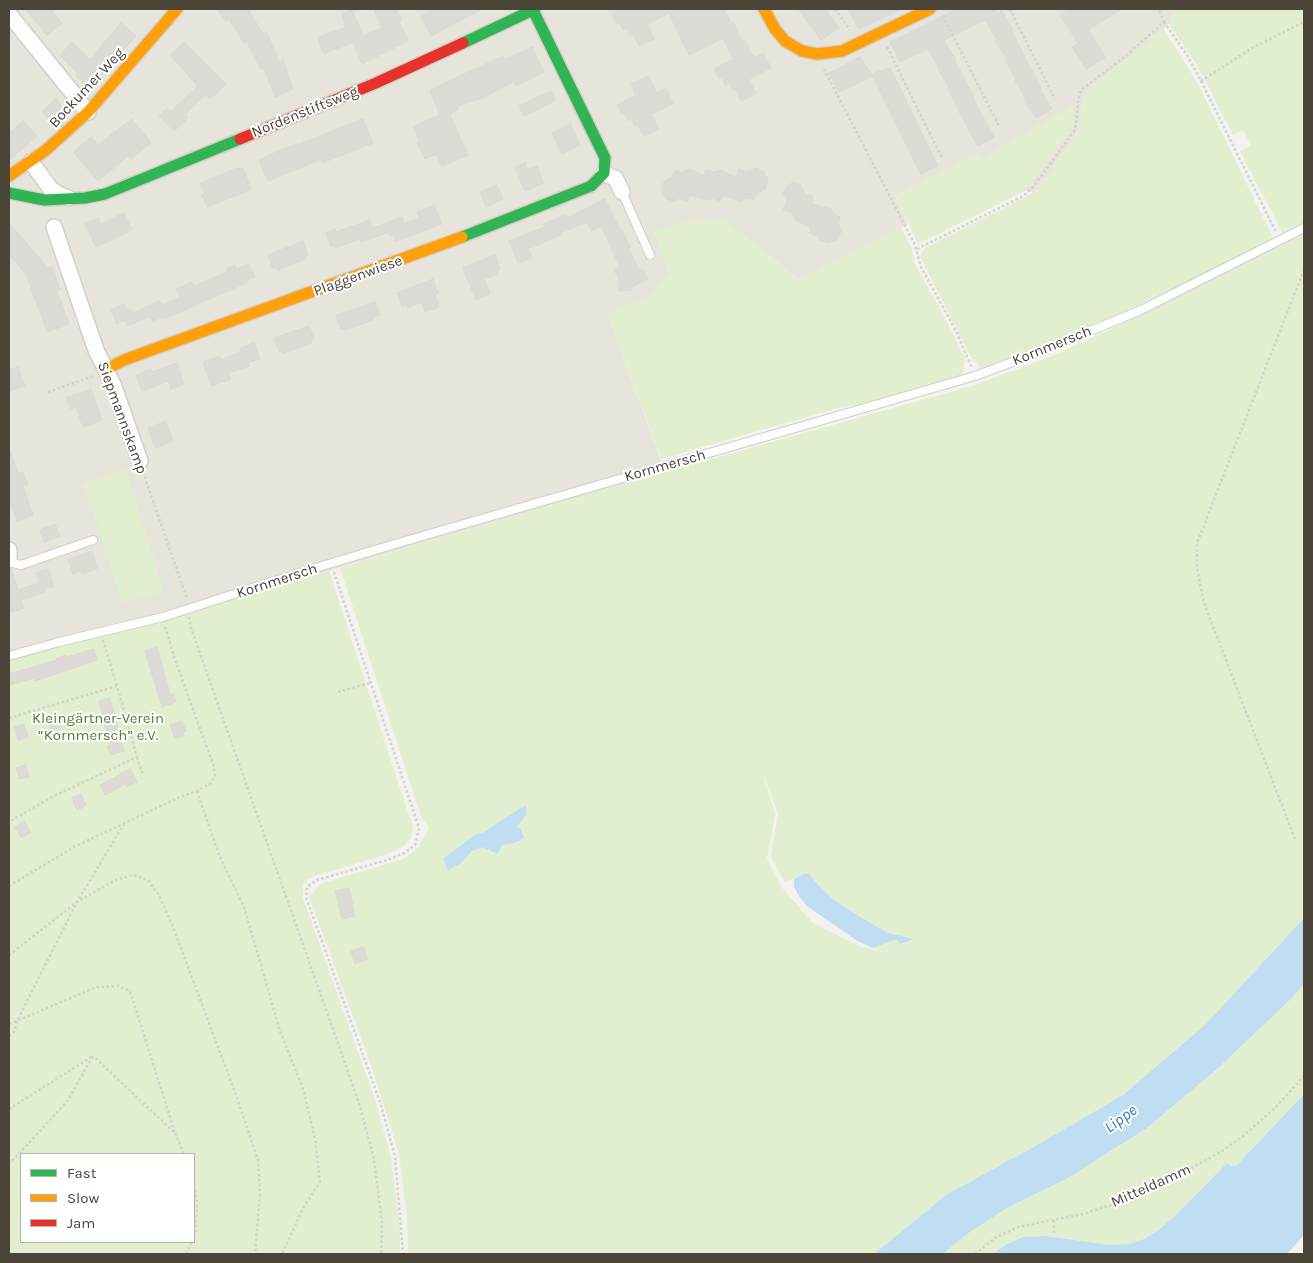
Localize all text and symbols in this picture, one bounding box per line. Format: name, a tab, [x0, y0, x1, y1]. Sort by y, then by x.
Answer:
street label: Bockumer Weg	[45, 44, 129, 132]
street label: Nordenstiftsweg	[249, 82, 361, 142]
street label: Plaggenwiese	[311, 252, 405, 300]
street label: Kornmersch	[1010, 322, 1094, 370]
street label: Siepmannskamp	[93, 360, 151, 476]
street label: Kornmersch	[622, 446, 708, 486]
street label: Kornmersch	[234, 560, 320, 602]
park label: Kleingärtner-Verein “Kornmersch” e.V.	[32, 710, 164, 745]
water label: Lippe	[1101, 1101, 1141, 1137]
legend	[20, 1153, 195, 1243]
street label: Mitteldamm	[1108, 1160, 1194, 1212]
text: Fast	[67, 1164, 96, 1182]
text: Slow	[67, 1189, 99, 1207]
text: Jam	[67, 1214, 95, 1232]

